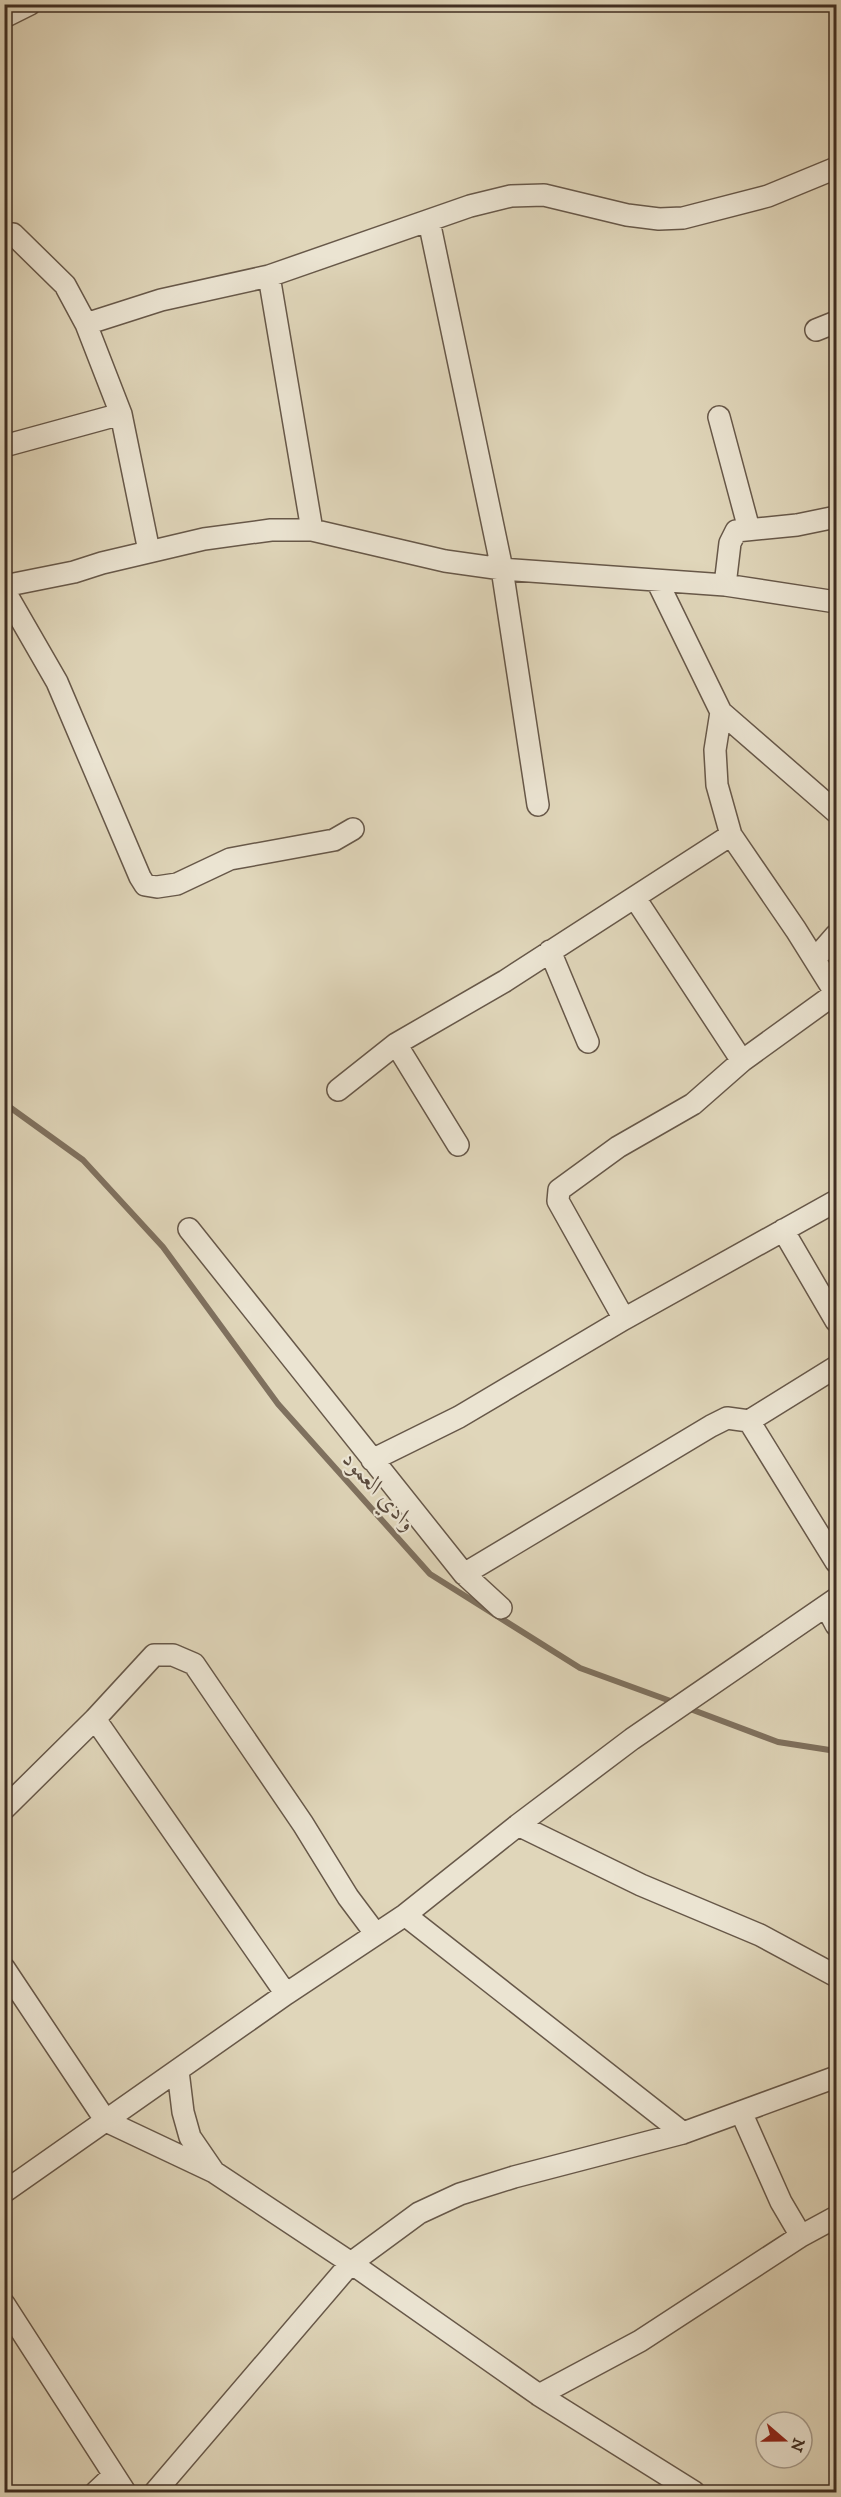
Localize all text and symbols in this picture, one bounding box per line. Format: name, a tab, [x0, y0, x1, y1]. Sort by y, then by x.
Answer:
water label: وادي العمود	[333, 1445, 423, 1540]
north arrow	[754, 2410, 814, 2470]
text: N	[786, 2435, 809, 2454]

